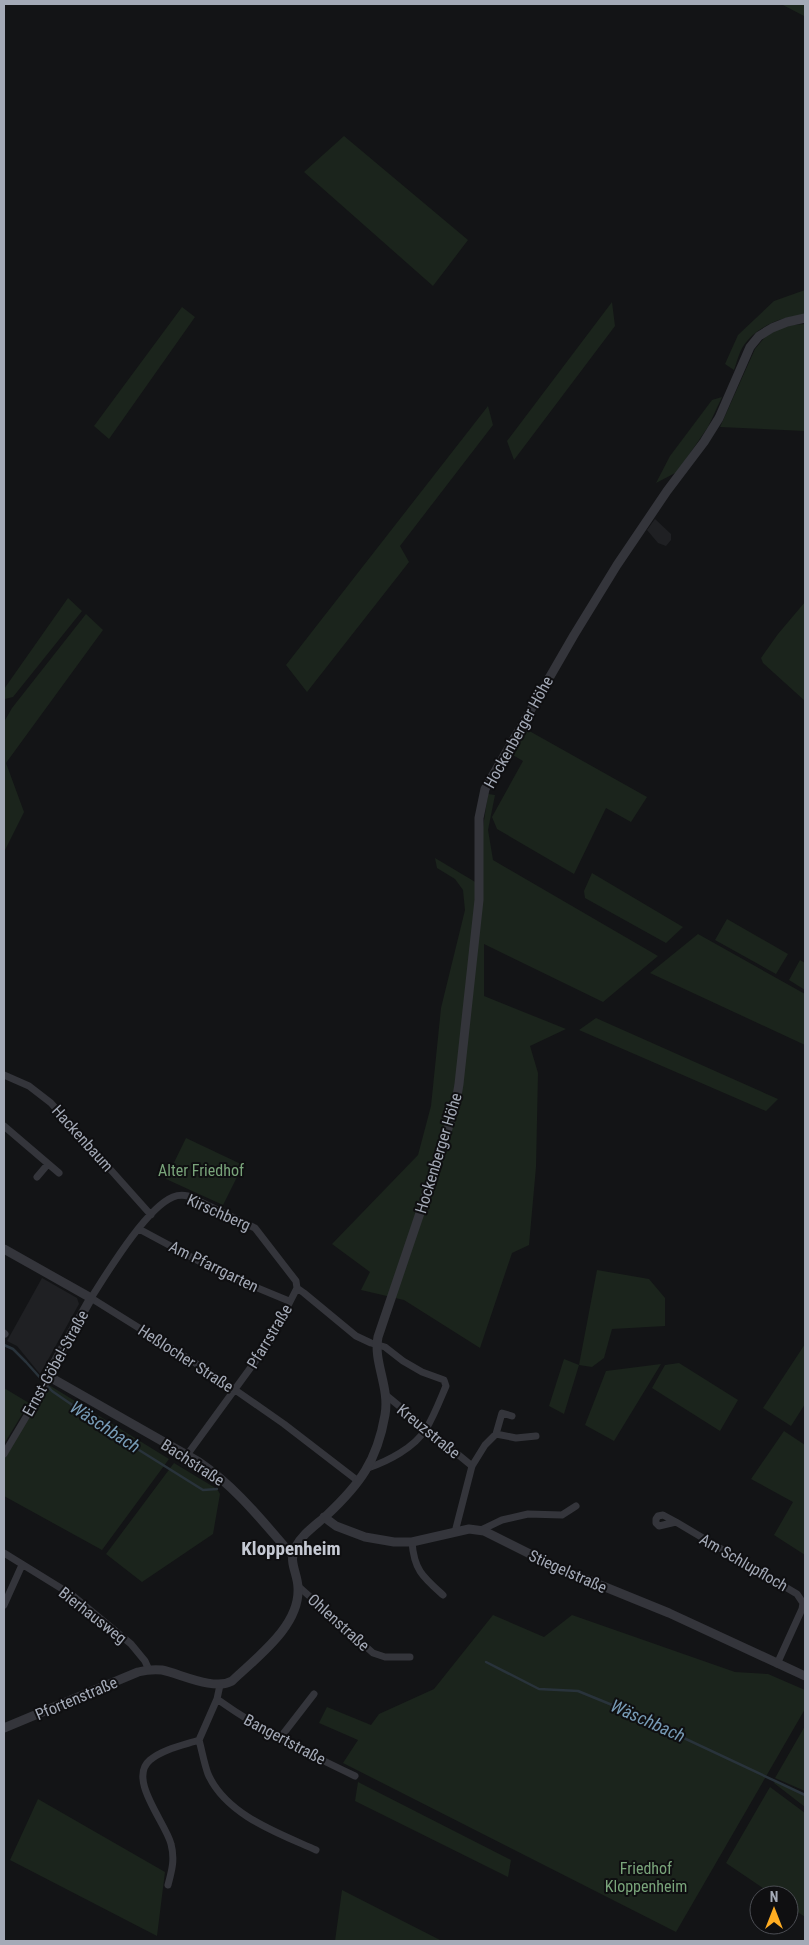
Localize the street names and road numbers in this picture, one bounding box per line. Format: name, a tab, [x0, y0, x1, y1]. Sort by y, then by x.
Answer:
street label: Hockenberger Höhe	[480, 673, 557, 791]
street label: Hockenberger Höhe	[411, 1091, 466, 1216]
street label: Hackenbaum	[48, 1101, 117, 1175]
street label: Kirschberg	[184, 1190, 254, 1235]
street label: Am Pfarrgarten	[166, 1237, 262, 1296]
street label: Pfarrstraße	[243, 1301, 296, 1372]
street label: Ernst-Göbel-Straße	[18, 1307, 92, 1420]
street label: Heßlocher Straße	[135, 1321, 237, 1396]
street label: Kreuzstraße	[393, 1400, 464, 1463]
street label: Bachstraße	[158, 1435, 228, 1490]
street label: Am Schlupfloch	[696, 1529, 791, 1595]
street label: Stiegelstraße	[526, 1546, 610, 1597]
street label: Bierhausweg	[55, 1583, 130, 1648]
street label: Ohlenstraße	[304, 1590, 373, 1655]
street label: Pfortenstraße	[32, 1673, 120, 1724]
street label: Bangertstraße	[241, 1710, 329, 1769]

